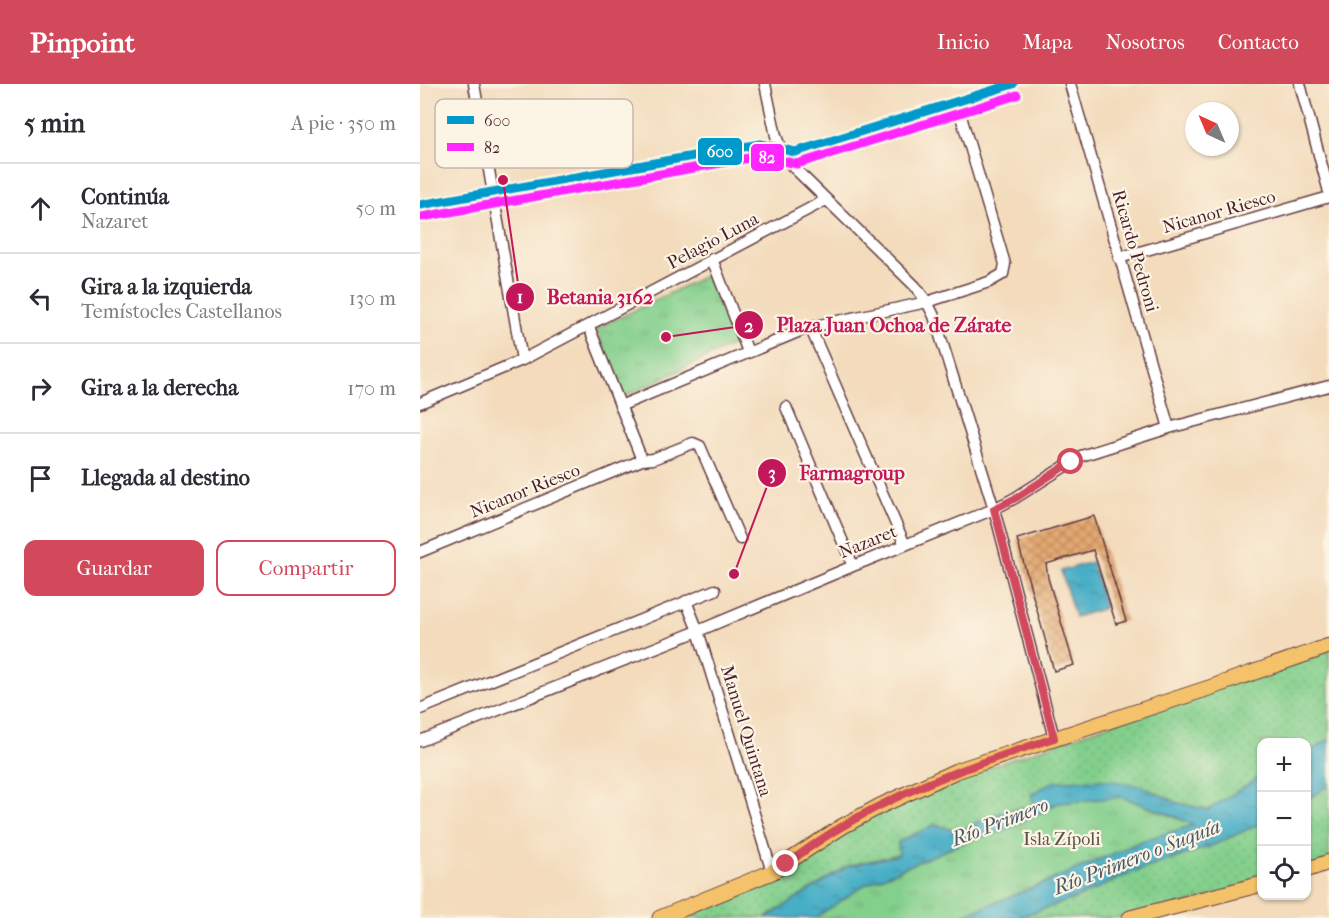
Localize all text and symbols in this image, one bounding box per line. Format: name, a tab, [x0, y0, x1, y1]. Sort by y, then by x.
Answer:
text: Pinpoint	[30, 26, 135, 59]
text: Inicio	[937, 30, 989, 54]
text: Mapa	[1022, 30, 1072, 54]
text: Nosotros	[1105, 30, 1185, 54]
text: Contacto	[1218, 30, 1299, 54]
legend	[435, 99, 633, 168]
north arrow	[1185, 102, 1239, 156]
text: 5 min	[24, 108, 85, 139]
text: 600	[484, 111, 510, 130]
text: A pie · 350 m	[291, 112, 396, 135]
line badge: 600	[697, 137, 743, 166]
text: 82	[484, 138, 500, 157]
text: 600	[707, 142, 733, 161]
line badge: 82	[750, 143, 785, 172]
text: 82	[759, 148, 775, 167]
text: Continúa	[81, 184, 169, 210]
street label: Nicanor Riesco	[1160, 186, 1278, 238]
street label: Ricardo Pedroni	[1108, 187, 1163, 315]
icon: ahead	[24, 192, 57, 225]
text: 50 m	[355, 197, 396, 220]
street label: Pelagio Luna	[664, 208, 763, 274]
text: Nazaret	[81, 210, 149, 233]
text: Gira a la izquierda	[81, 274, 252, 300]
callout: Betania 3162	[505, 278, 665, 316]
icon: left	[24, 282, 57, 315]
text: Betania 3162	[547, 286, 653, 309]
text: 130 m	[349, 287, 396, 310]
text: 1	[517, 287, 523, 308]
text: Temístocles Castellanos	[81, 300, 282, 323]
callout: Plaza Juan Ochoa de Zárate	[734, 306, 1023, 344]
text: Plaza Juan Ochoa de Zárate	[777, 314, 1012, 337]
text: 2	[744, 316, 754, 337]
icon: right	[24, 372, 57, 405]
text: Gira a la derecha	[81, 375, 238, 401]
text: 170 m	[347, 377, 396, 400]
route start	[1057, 448, 1083, 474]
callout: Farmagroup	[757, 454, 917, 492]
street label: Nicanor Riesco	[467, 459, 583, 523]
icon: arrive	[24, 462, 57, 495]
text: Farmagroup	[798, 462, 905, 485]
text: 3	[768, 463, 776, 484]
text: Llegada al destino	[81, 465, 250, 491]
street label: Nazaret	[836, 521, 901, 563]
button: Guardar	[24, 540, 204, 596]
button: Compartir	[216, 540, 396, 596]
street label: Manuel Quintana	[716, 663, 776, 800]
map controls	[1257, 738, 1311, 900]
button: +	[1257, 738, 1311, 792]
button: −	[1257, 792, 1311, 846]
water label: Río Primero	[946, 793, 1052, 852]
water label: Río Primero o Suquía	[1048, 815, 1224, 900]
park label: Isla Zípoli	[1023, 829, 1101, 850]
button: locate	[1257, 846, 1311, 900]
route end	[772, 850, 798, 876]

